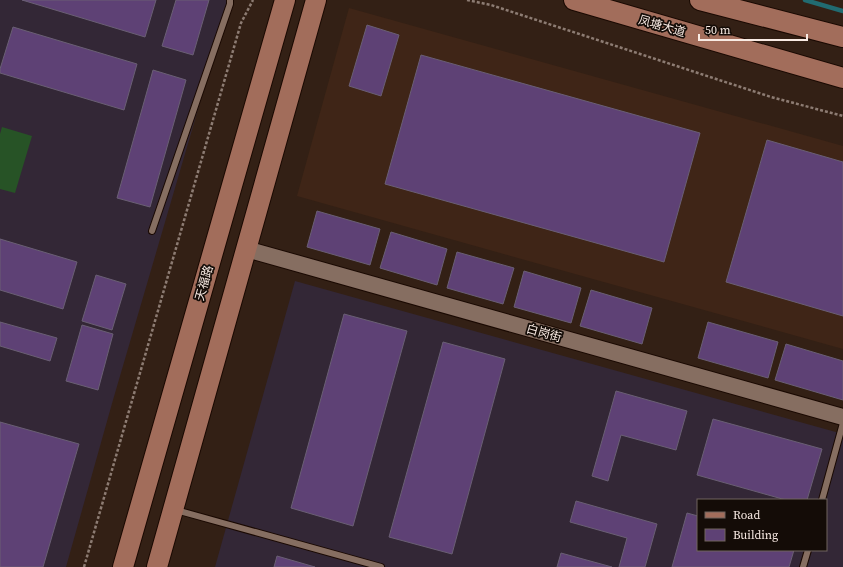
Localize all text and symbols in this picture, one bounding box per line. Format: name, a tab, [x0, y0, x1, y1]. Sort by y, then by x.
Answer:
street label: 凤塘大道	[637, 12, 687, 40]
scale bar	[699, 16, 807, 42]
text: 50 m	[705, 22, 731, 38]
street label: 天福路	[191, 263, 217, 303]
street label: 白岗街	[524, 320, 564, 346]
legend	[697, 499, 827, 551]
text: Road	[733, 507, 760, 523]
text: Building	[733, 527, 778, 543]

